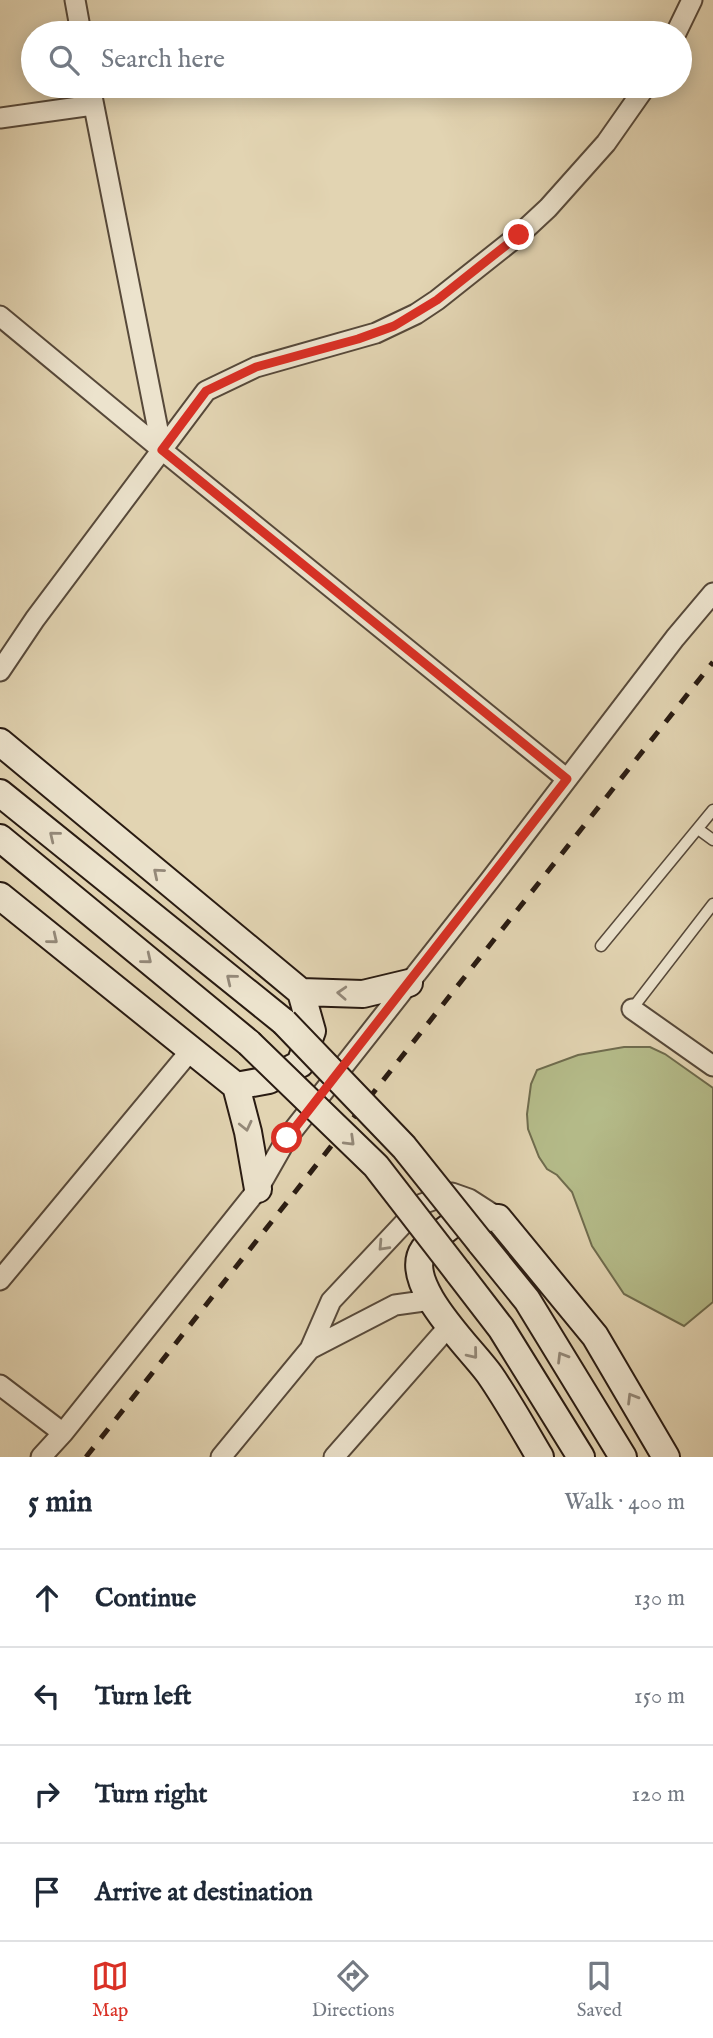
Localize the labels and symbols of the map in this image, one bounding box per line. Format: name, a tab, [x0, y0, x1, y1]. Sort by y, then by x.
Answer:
route end	[503, 219, 534, 250]
one-way arrow	[49, 832, 62, 844]
one-way arrow	[153, 868, 165, 881]
one-way arrow	[46, 930, 58, 943]
one-way arrow	[140, 951, 152, 964]
one-way arrow	[227, 975, 240, 987]
one-way arrow	[337, 986, 348, 1001]
one-way arrow	[238, 1120, 252, 1132]
route start	[271, 1122, 302, 1153]
one-way arrow	[342, 1133, 355, 1146]
one-way arrow	[379, 1238, 392, 1251]
one-way arrow	[465, 1346, 478, 1358]
one-way arrow	[557, 1351, 570, 1364]
one-way arrow	[627, 1393, 640, 1406]

